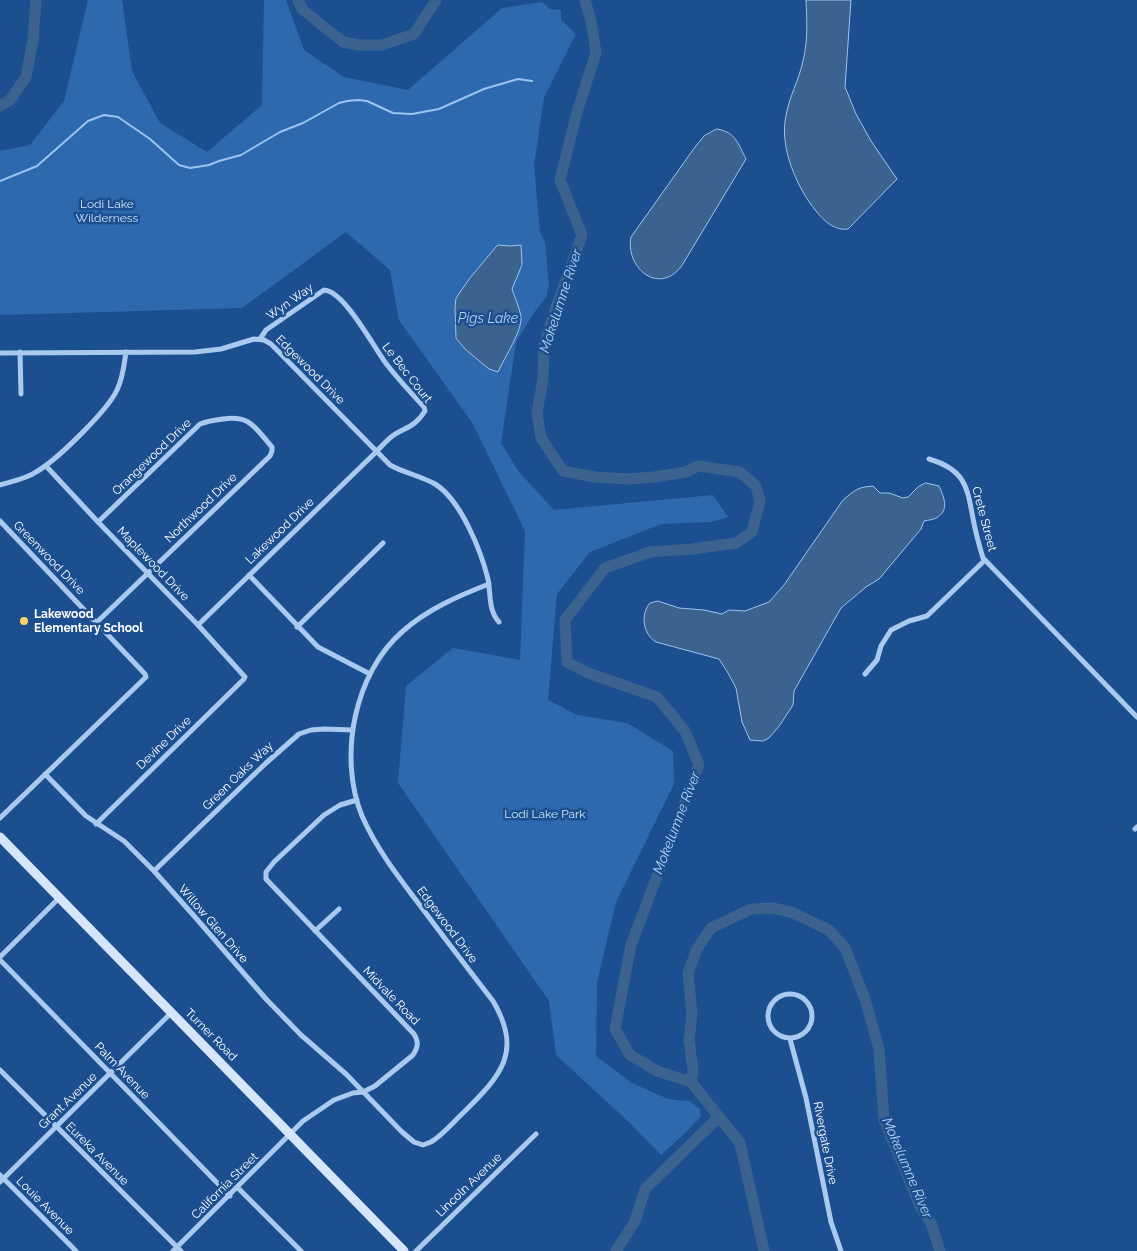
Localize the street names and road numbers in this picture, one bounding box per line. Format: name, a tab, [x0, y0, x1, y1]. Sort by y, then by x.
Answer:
street label: Wyn Way	[264, 281, 316, 323]
street label: Edgewood Drive	[272, 332, 348, 408]
street label: Le Bec Court	[379, 340, 435, 406]
street label: Orangewood Drive	[110, 416, 194, 498]
street label: Northwood Drive	[162, 470, 240, 546]
street label: Crete Street	[968, 485, 1000, 553]
street label: Lakewood Drive	[243, 495, 317, 567]
street label: Greenwood Drive	[10, 518, 88, 598]
street label: Maplewood Drive	[114, 524, 192, 604]
street label: Devine Drive	[134, 713, 194, 773]
street label: Green Oaks Way	[200, 739, 276, 813]
street label: Willow Glen Drive	[175, 882, 251, 966]
street label: Edgewood Drive	[414, 884, 480, 966]
street label: Midvale Road	[360, 964, 422, 1028]
street label: Turner Road	[182, 1006, 240, 1064]
street label: Palm Avenue	[91, 1040, 153, 1102]
street label: Grant Avenue	[36, 1070, 100, 1132]
street label: Rivergate Drive	[810, 1100, 840, 1186]
street label: Eureka Avenue	[62, 1119, 132, 1189]
street label: California Street	[189, 1150, 261, 1222]
street label: Lincoln Avenue	[433, 1150, 505, 1220]
street label: Louie Avenue	[13, 1174, 77, 1238]

